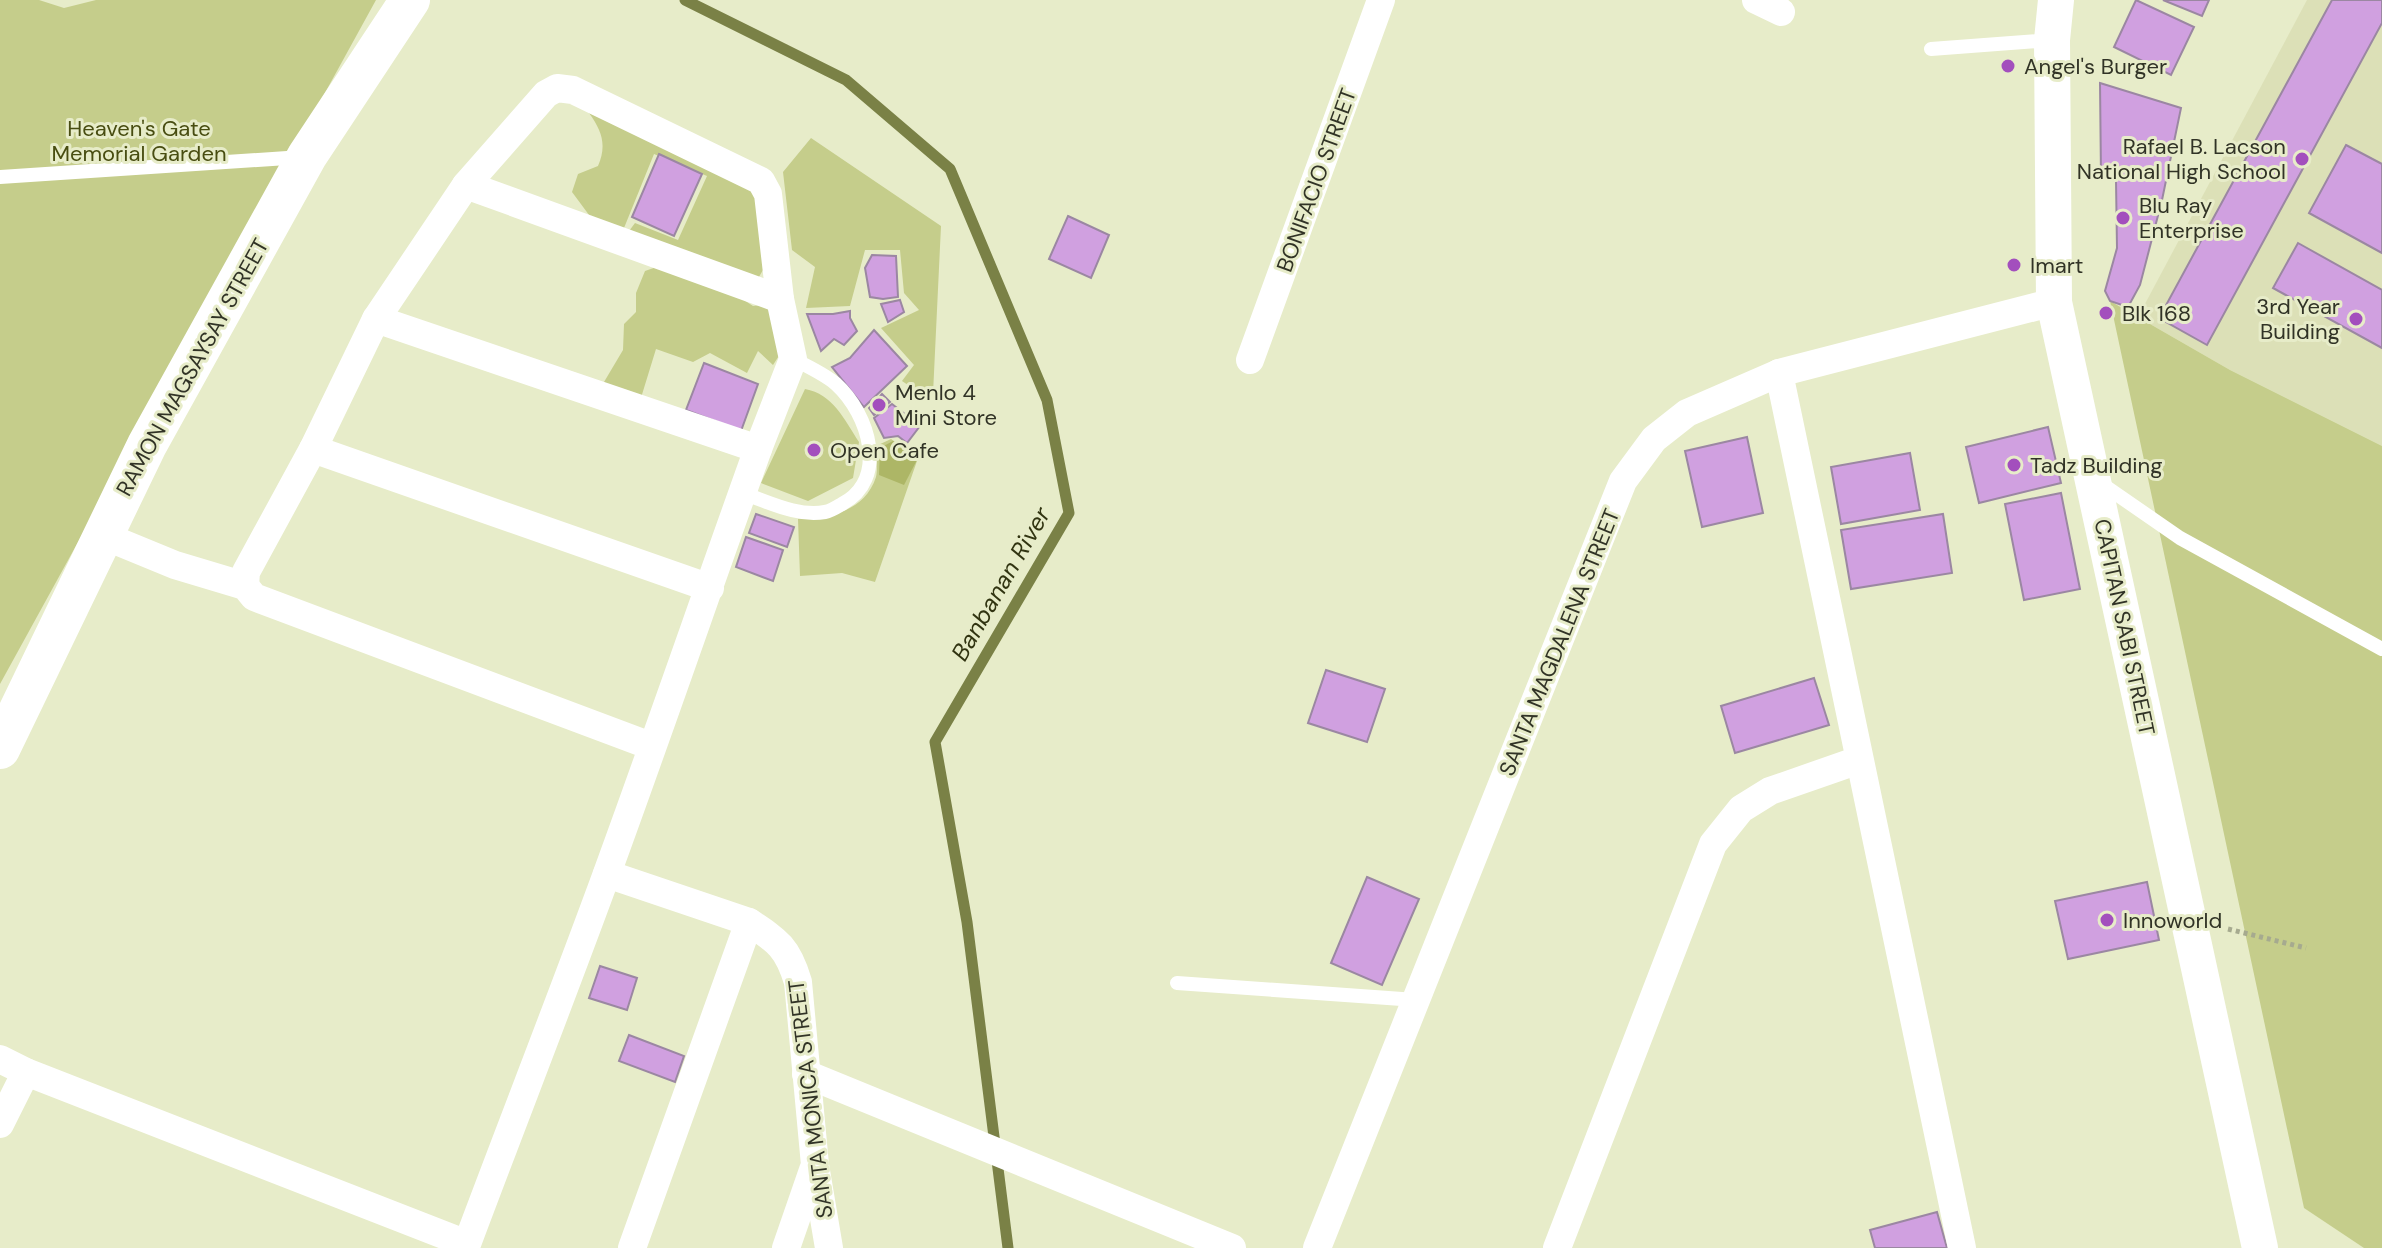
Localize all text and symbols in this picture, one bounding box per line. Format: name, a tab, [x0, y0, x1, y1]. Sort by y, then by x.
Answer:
place label: Angel's Burger	[2024, 52, 2167, 81]
marker: Angel's Burger	[1999, 57, 2017, 75]
street label: BONIFACIO STREET	[1270, 84, 1363, 276]
park label: Heaven's Gate Memorial Garden	[51, 114, 227, 168]
place label: Rafael B. Lacson National High School	[2077, 132, 2286, 186]
marker: Rafael B. Lacson National High School	[2293, 150, 2311, 168]
place label: Blu Ray Enterprise	[2139, 191, 2244, 245]
marker: Blu Ray Enterprise	[2114, 209, 2132, 227]
street label: RAMON MAGSAYSAY STREET	[109, 233, 275, 501]
place label: Imart	[2030, 251, 2083, 280]
marker: Imart	[2005, 256, 2023, 274]
place label: 3rd Year Building	[2256, 292, 2340, 346]
place label: Blk 168	[2122, 299, 2191, 328]
marker: Blk 168	[2097, 304, 2115, 322]
marker: 3rd Year Building	[2347, 310, 2365, 328]
place label: Menlo 4 Mini Store	[895, 378, 997, 432]
marker: Menlo 4 Mini Store	[870, 396, 888, 414]
place label: Open Cafe	[830, 436, 939, 465]
marker: Open Cafe	[805, 441, 823, 459]
place label: Tadz Building	[2030, 451, 2162, 480]
marker: Tadz Building	[2005, 456, 2023, 474]
water label: Banbanan River	[944, 500, 1058, 666]
street label: SANTA MAGDALENA STREET	[1492, 504, 1626, 780]
street label: CAPITAN SABI STREET	[2087, 516, 2162, 738]
place label: Innoworld	[2123, 906, 2222, 935]
marker: Innoworld	[2098, 911, 2116, 929]
street label: SANTA MONICA STREET	[781, 978, 840, 1220]

